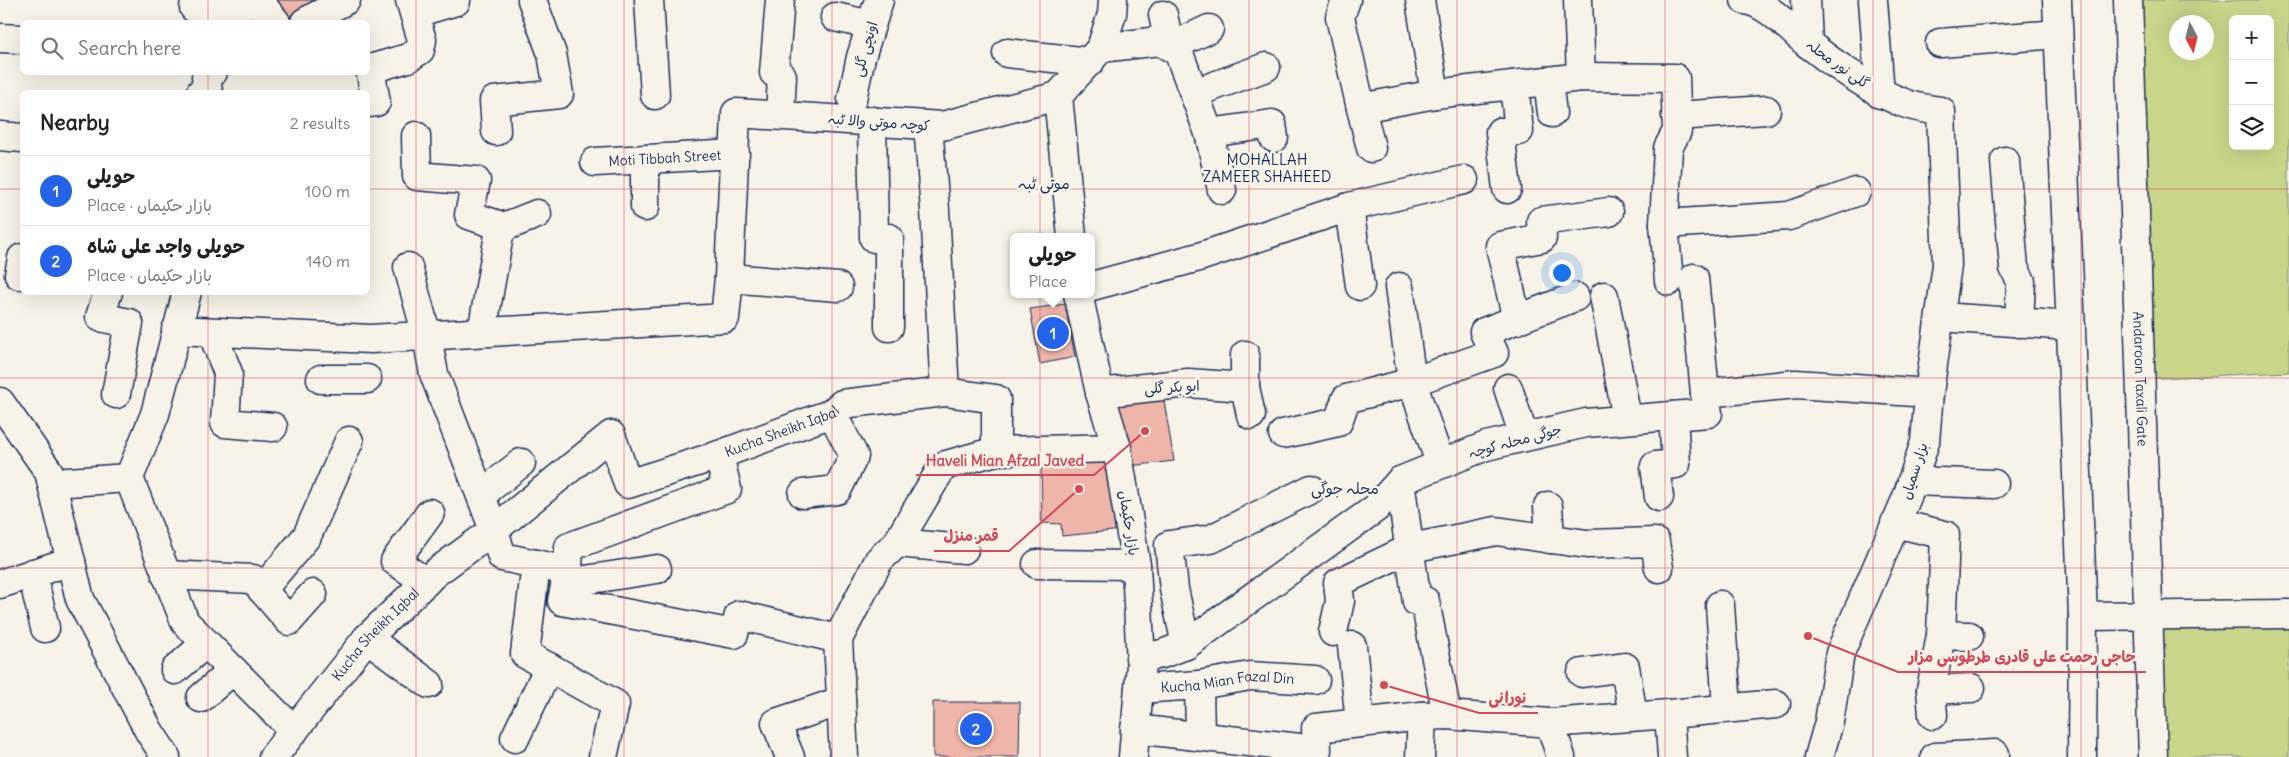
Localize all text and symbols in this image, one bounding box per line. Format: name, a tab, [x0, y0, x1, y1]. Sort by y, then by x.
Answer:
north arrow	[2169, 15, 2214, 60]
map controls	[2229, 15, 2274, 150]
button: +	[2229, 15, 2274, 60]
street label: اونچی گلی	[849, 19, 882, 79]
search box	[20, 20, 370, 75]
icon: search	[38, 34, 66, 62]
text: Search here	[78, 36, 181, 60]
street label: گلی نور محلہ	[1803, 36, 1873, 92]
button: −	[2229, 60, 2274, 105]
button: layers	[2229, 105, 2274, 150]
text: Nearby	[40, 109, 110, 136]
street label: کوچہ موتی والا ٹبہ	[827, 109, 931, 136]
text: 2 results	[290, 113, 350, 133]
street label: Moti Tibbah Street	[608, 146, 722, 170]
district label: MOHALLAH ZAMEER SHAHEED	[1203, 150, 1331, 186]
text: حویلی	[87, 164, 135, 188]
district label: موتی ٹبہ	[1018, 174, 1070, 194]
text: 1	[53, 181, 59, 201]
text: 100 m	[305, 181, 350, 201]
text: Place · بازار حکیماں	[87, 195, 212, 215]
popup	[1010, 233, 1095, 298]
text: حویلی واجد علی شاہ	[87, 234, 245, 258]
text: حویلی	[1028, 242, 1077, 266]
text: 2	[52, 251, 60, 271]
text: 140 m	[306, 251, 350, 271]
your location	[1549, 260, 1575, 286]
text: Place · بازار حکیماں	[87, 265, 212, 285]
text: Place	[1028, 271, 1067, 291]
street label: Andaroon Taxali Gate	[2129, 311, 2152, 447]
pin: 1	[1037, 314, 1069, 352]
street label: ابو بکر گلی	[1144, 377, 1200, 397]
street label: Kucha Sheikh Iqbal	[722, 402, 843, 461]
street label: جوگی محلہ کوچہ	[1466, 420, 1564, 463]
street label: بزار سمیاں	[1896, 440, 1932, 502]
callout: Haveli Mian Afzal Javed	[916, 445, 1094, 475]
text: Haveli Mian Afzal Javed	[926, 451, 1084, 470]
district label: محلہ جوگی	[1311, 479, 1379, 499]
street label: بازار حکیماں	[1115, 489, 1143, 557]
callout: قمر منزل	[934, 521, 1009, 551]
text: قمر منزل	[943, 526, 999, 545]
street label: Kucha Sheikh Iqbal	[328, 584, 423, 684]
callout: حاجی رحمت علی قادری طرطوسی مزار	[1898, 642, 2146, 672]
text: حاجی رحمت علی قادری طرطوسی مزار	[1906, 647, 2136, 667]
street label: Kucha Mian Fazal Din	[1160, 667, 1295, 697]
callout: نورانی	[1479, 683, 1538, 713]
text: نورانی	[1489, 688, 1527, 708]
pin: 2	[960, 710, 992, 748]

